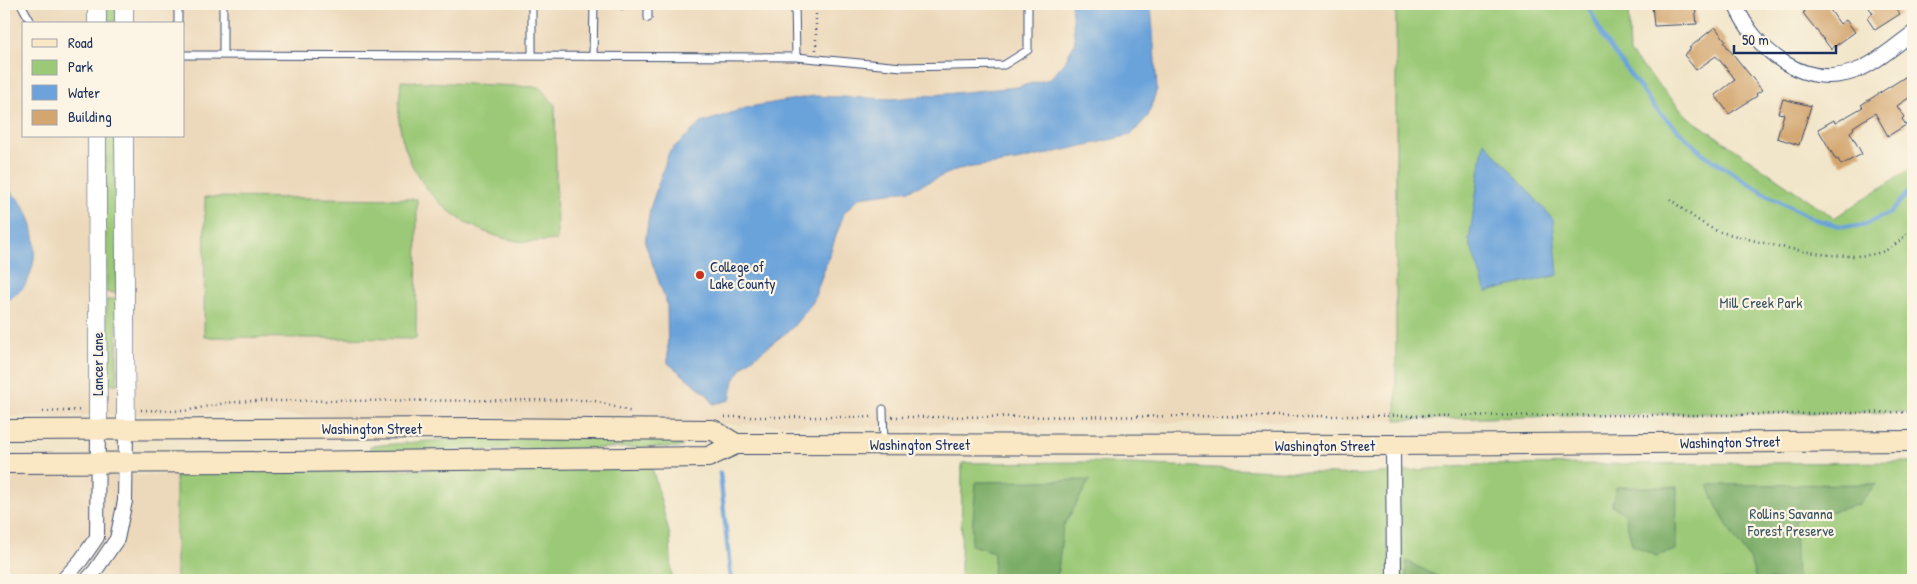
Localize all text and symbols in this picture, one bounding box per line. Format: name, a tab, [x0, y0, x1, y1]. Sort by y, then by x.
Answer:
legend	[22, 22, 185, 138]
scale bar	[1734, 22, 1837, 54]
text: 50 m	[1742, 29, 1769, 50]
text: Road	[68, 32, 93, 53]
text: Park	[68, 56, 93, 77]
text: Water	[68, 82, 100, 103]
text: Building	[68, 106, 112, 127]
place label: College of Lake County	[710, 256, 776, 294]
marker: College of Lake County	[694, 269, 706, 281]
park label: Mill Creek Park	[1720, 292, 1802, 313]
street label: Lancer Lane	[87, 332, 108, 396]
street label: Washington Street	[322, 418, 423, 439]
street label: Washington Street	[1680, 431, 1781, 453]
street label: Washington Street	[870, 434, 971, 455]
street label: Washington Street	[1275, 435, 1376, 456]
park label: Rollins Savanna Forest Preserve	[1747, 503, 1834, 541]

